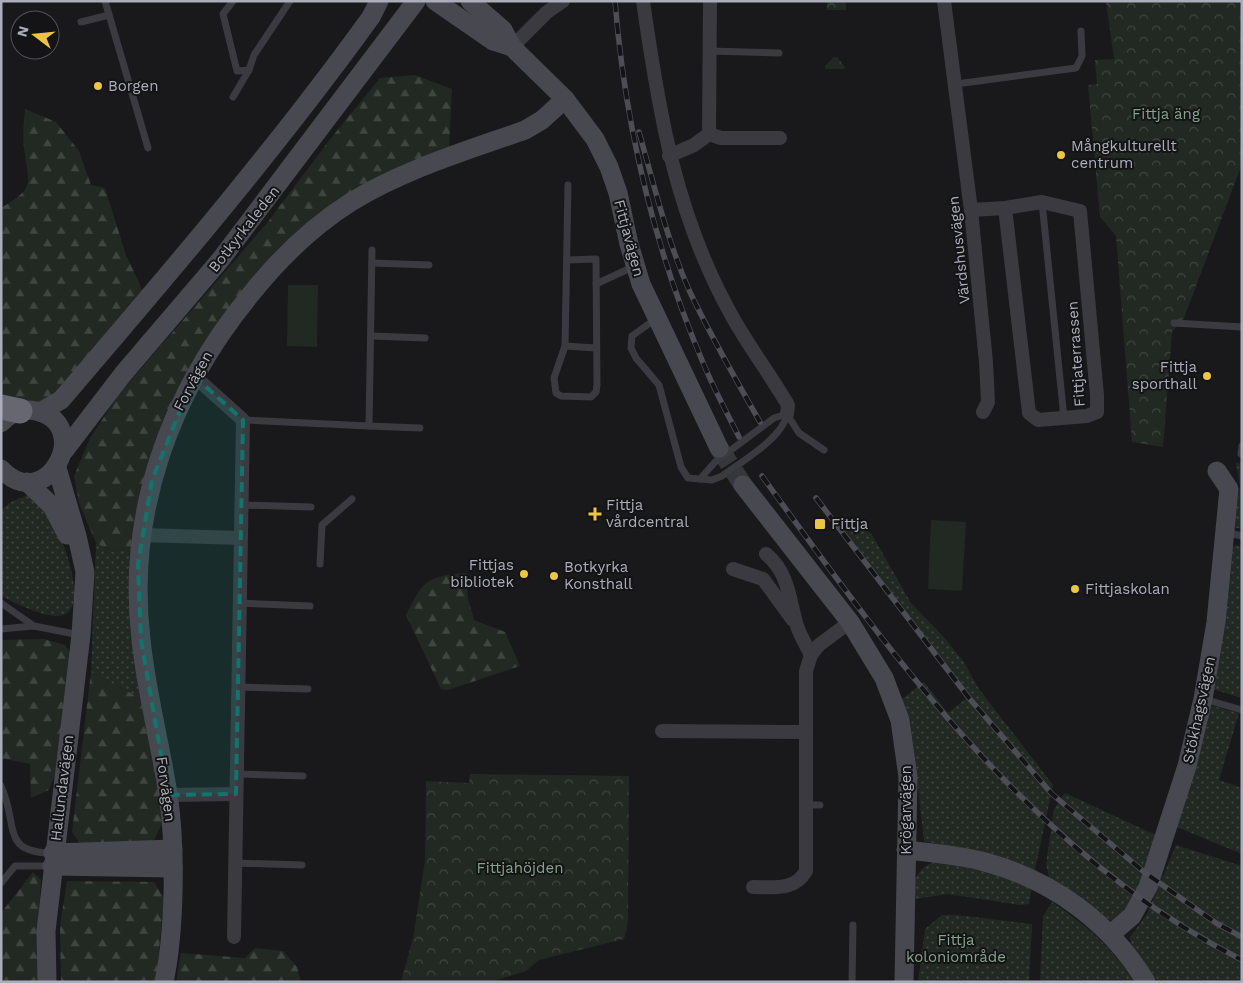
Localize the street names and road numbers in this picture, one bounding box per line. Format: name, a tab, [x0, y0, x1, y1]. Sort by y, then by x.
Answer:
street label: Botkyrkaleden	[205, 182, 283, 276]
street label: Värdshusvägen	[944, 195, 974, 305]
street label: Fittjavägen	[610, 198, 648, 278]
street label: Fittjaterrassen	[1063, 300, 1089, 408]
street label: Forvägen	[170, 348, 216, 414]
street label: Stökhagsvägen	[1179, 655, 1219, 765]
street label: Hallundavägen	[47, 734, 77, 842]
street label: Forvägen	[153, 755, 179, 823]
street label: Krögarvägen	[897, 765, 915, 855]

